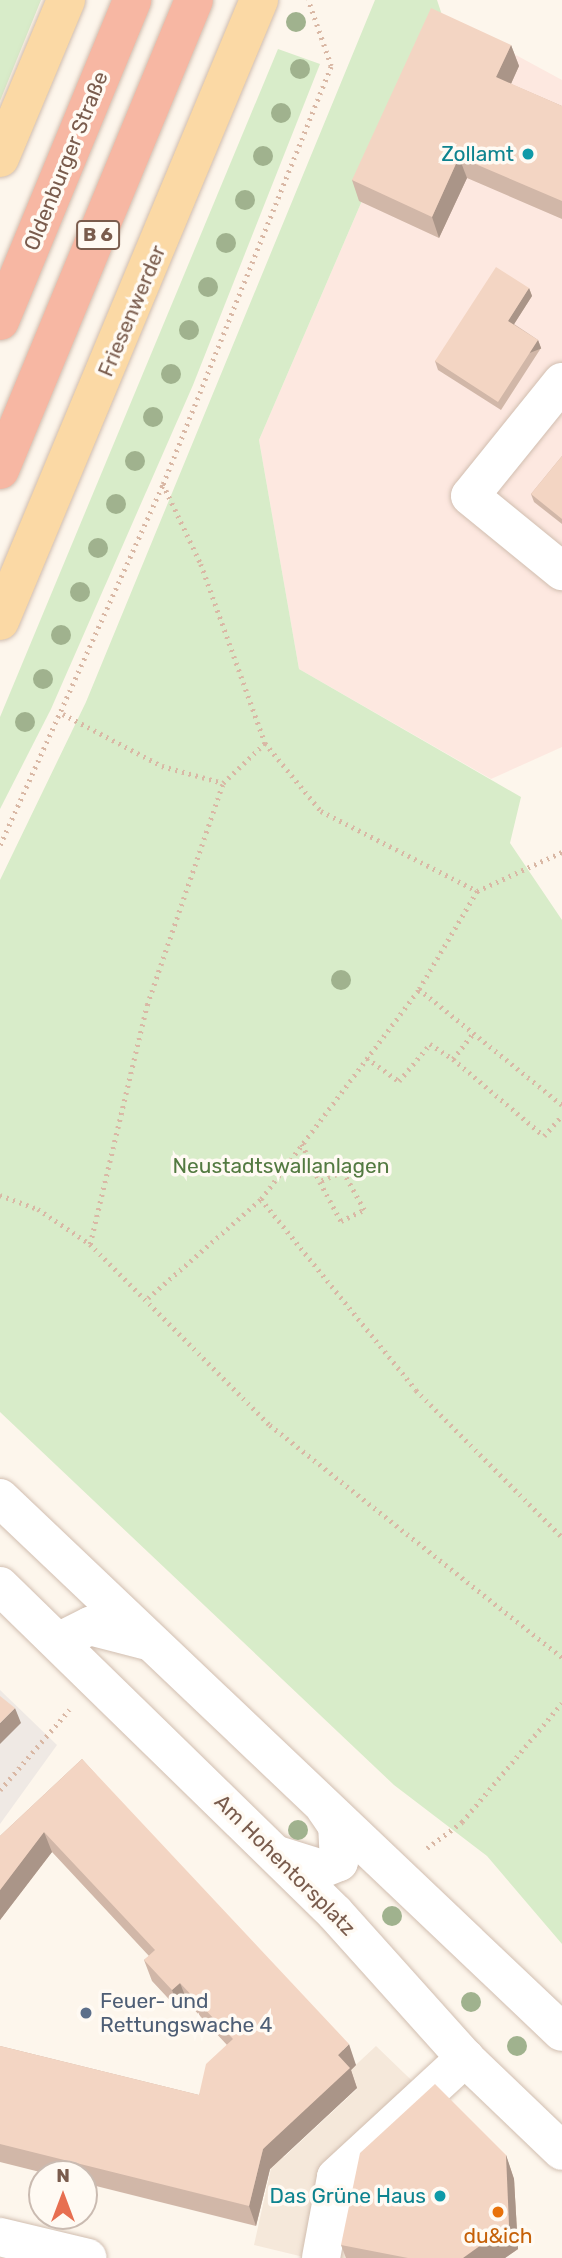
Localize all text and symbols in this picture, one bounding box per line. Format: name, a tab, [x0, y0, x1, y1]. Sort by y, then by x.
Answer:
street label: Oldenburger Straße	[18, 68, 114, 254]
place label: Zollamt	[441, 141, 514, 167]
marker: Zollamt	[520, 146, 536, 162]
road number: B 6	[75, 219, 121, 250]
street label: Friesenwerder	[93, 242, 171, 380]
park label: Neustadtswallanlagen	[173, 1153, 389, 1179]
street label: Am Hohentorsplatz	[209, 1789, 361, 1941]
place label: Feuer- und Rettungswache 4	[100, 1988, 273, 2038]
marker: Feuer- und Rettungswache 4	[78, 2005, 94, 2021]
north arrow	[28, 2160, 98, 2230]
text: N	[56, 2164, 70, 2187]
place label: Das Grüne Haus	[270, 2183, 426, 2209]
marker: Das Grüne Haus	[432, 2188, 448, 2204]
marker: du&ich	[490, 2204, 506, 2220]
place label: du&ich	[463, 2223, 533, 2249]

